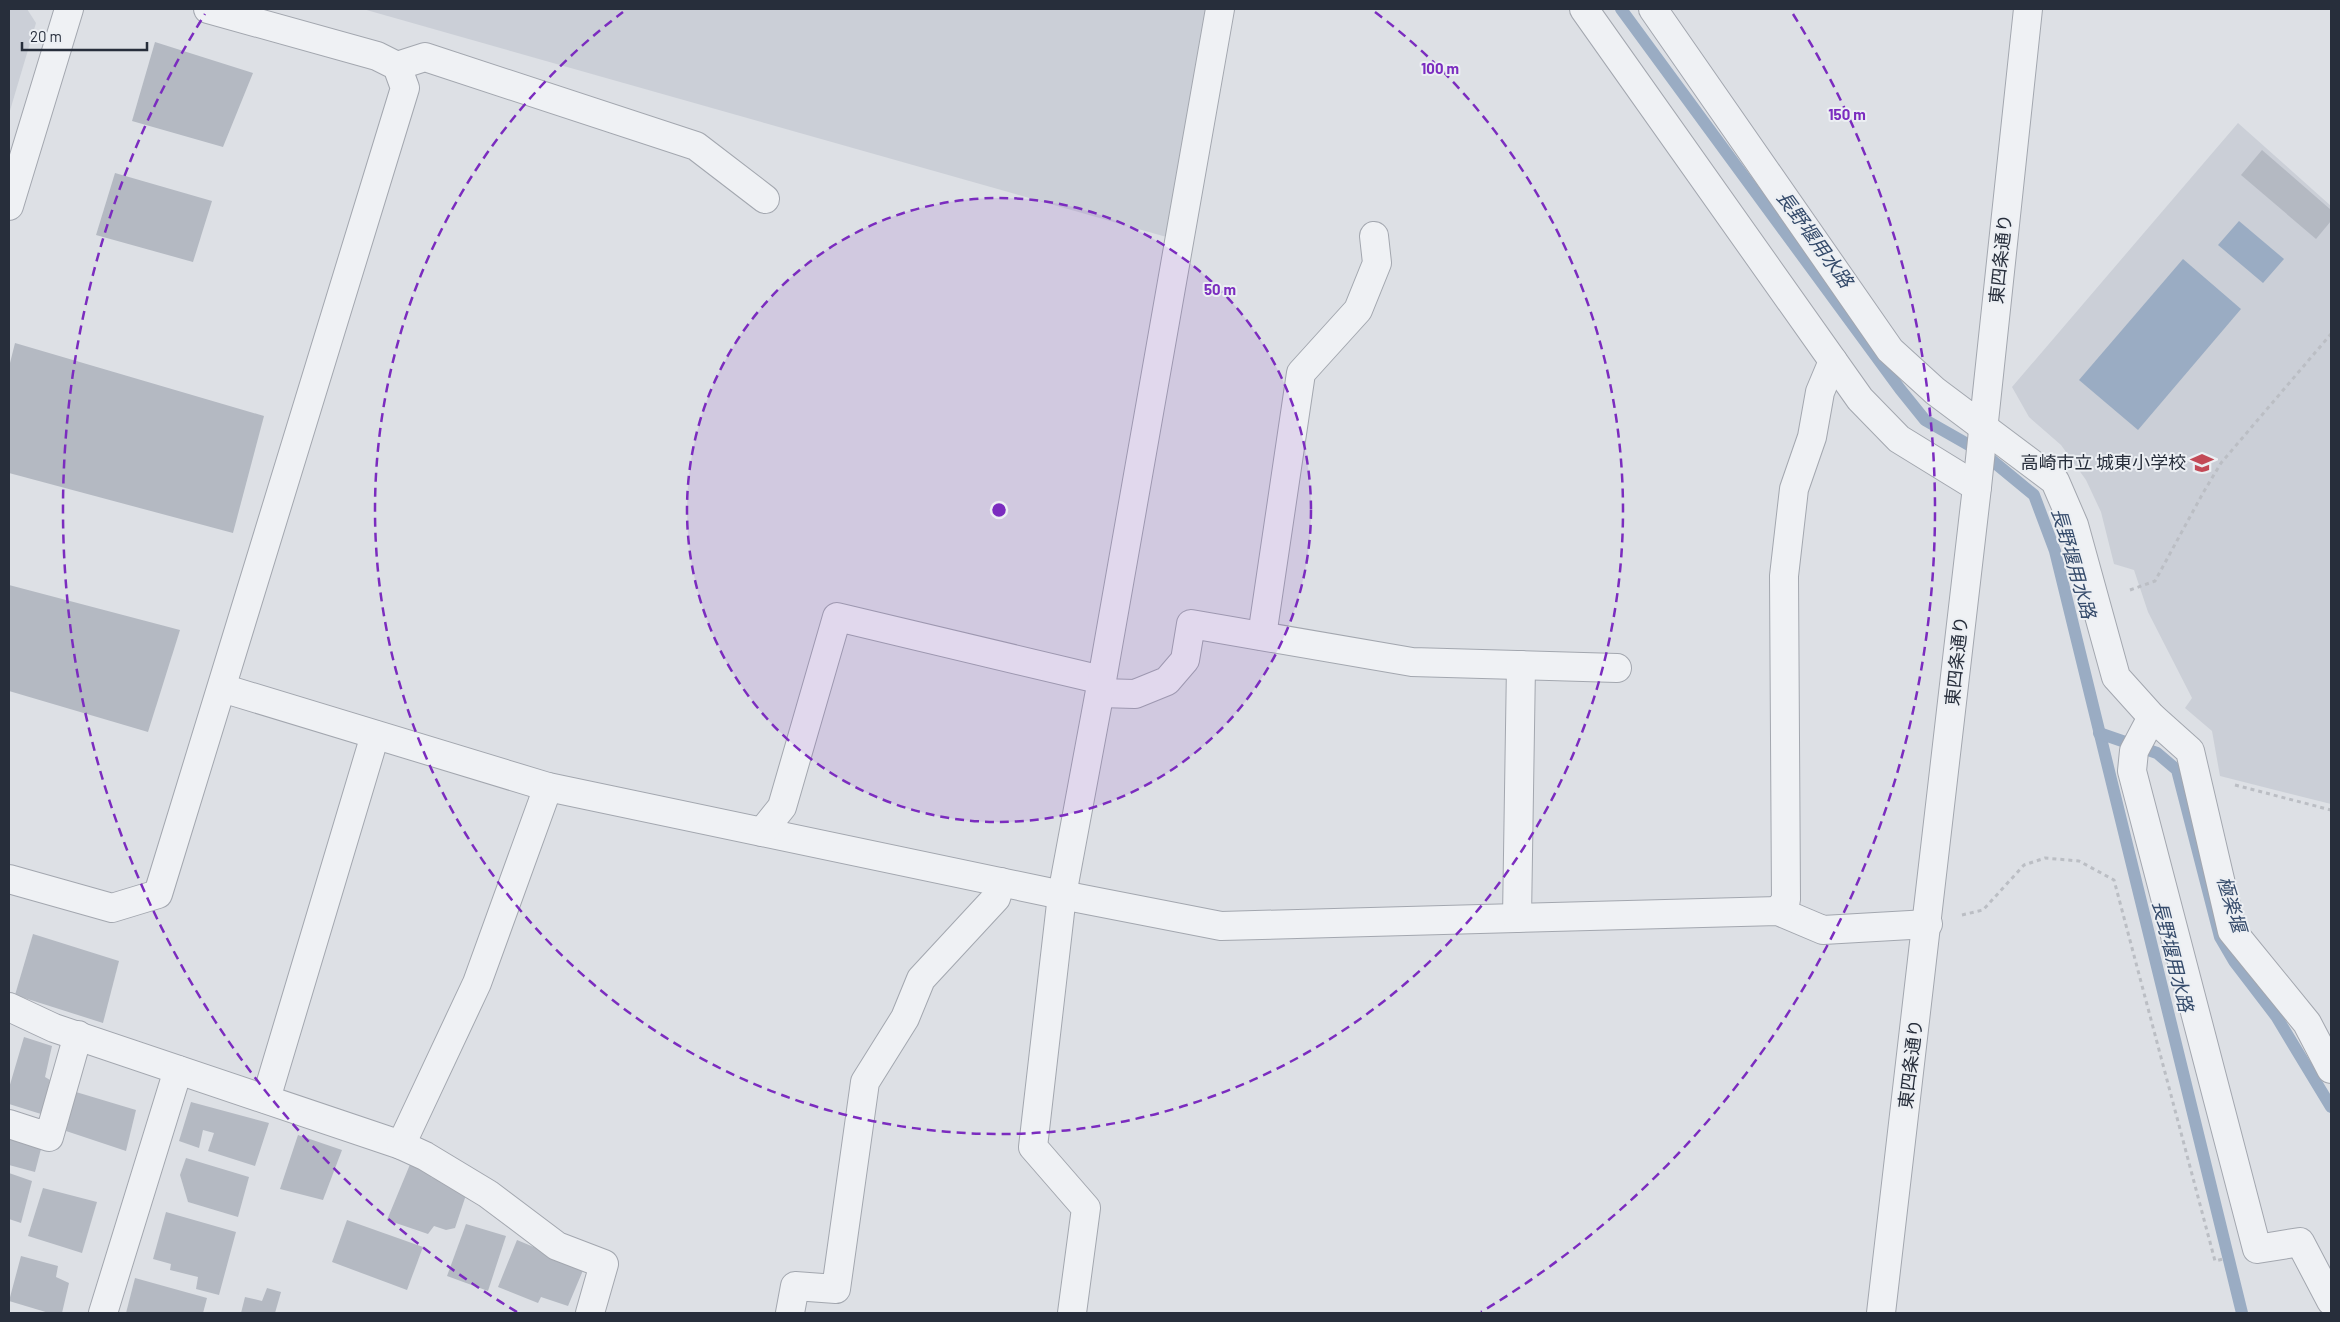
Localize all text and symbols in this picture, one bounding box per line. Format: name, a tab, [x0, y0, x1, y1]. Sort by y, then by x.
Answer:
scale bar	[22, 20, 148, 52]
text: 20 m	[30, 27, 62, 45]
text: 100 m	[1421, 59, 1459, 77]
text: 150 m	[1828, 105, 1866, 123]
water label: 長野堰用水路	[1773, 186, 1859, 293]
street label: 東四条通り	[1984, 213, 2016, 305]
text: 50 m	[1204, 280, 1236, 298]
school or university icon: 高崎市立 城東小学校	[2189, 450, 2215, 476]
place label: 高崎市立 城東小学校	[2020, 451, 2186, 473]
centre of rings	[990, 501, 1008, 519]
water label: 長野堰用水路	[2048, 505, 2102, 623]
street label: 東四条通り	[1940, 615, 1972, 707]
water label: 極楽堰	[2213, 873, 2253, 937]
water label: 長野堰用水路	[2149, 898, 2199, 1016]
street label: 東四条通り	[1894, 1018, 1926, 1110]

